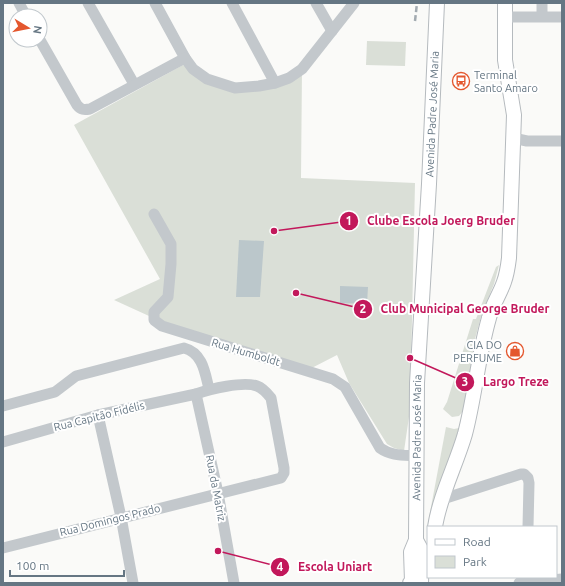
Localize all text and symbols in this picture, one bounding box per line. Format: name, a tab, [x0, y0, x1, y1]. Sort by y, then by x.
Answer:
north arrow	[8, 8, 48, 48]
text: N	[31, 25, 44, 35]
street label: Avenida Padre José Maria	[423, 51, 441, 177]
place label: Terminal Santo Amaro	[474, 69, 538, 94]
bus stop icon: Terminal Santo Amaro	[451, 71, 471, 91]
callout: Clube Escola Joerg Bruder	[339, 209, 523, 233]
text: 1	[346, 214, 352, 227]
text: Clube Escola Joerg Bruder	[367, 214, 515, 227]
callout: Club Municipal George Bruder	[353, 297, 558, 321]
text: 2	[360, 302, 367, 315]
text: Club Municipal George Bruder	[381, 302, 549, 315]
street label: Rua Humboldt	[210, 336, 282, 368]
place label: CIA DO PERFUME	[453, 339, 502, 364]
shop icon: CIA DO PERFUME	[505, 341, 525, 361]
callout: Largo Treze	[455, 370, 557, 394]
street label: Avenida Padre José Maria	[410, 374, 424, 501]
text: 3	[462, 375, 468, 388]
text: Largo Treze	[483, 375, 549, 388]
street label: Rua Capitão Fidélis	[52, 399, 146, 433]
street label: Rua da Matriz	[204, 454, 228, 522]
street label: Rua Domingos Prado	[58, 502, 162, 538]
legend	[427, 526, 557, 578]
text: Road	[463, 535, 491, 548]
scale bar	[10, 552, 124, 578]
callout: Escola Uniart	[270, 555, 380, 579]
text: Park	[463, 555, 487, 568]
text: 100 m	[16, 559, 49, 572]
text: 4	[277, 560, 284, 573]
text: Escola Uniart	[298, 560, 372, 573]

